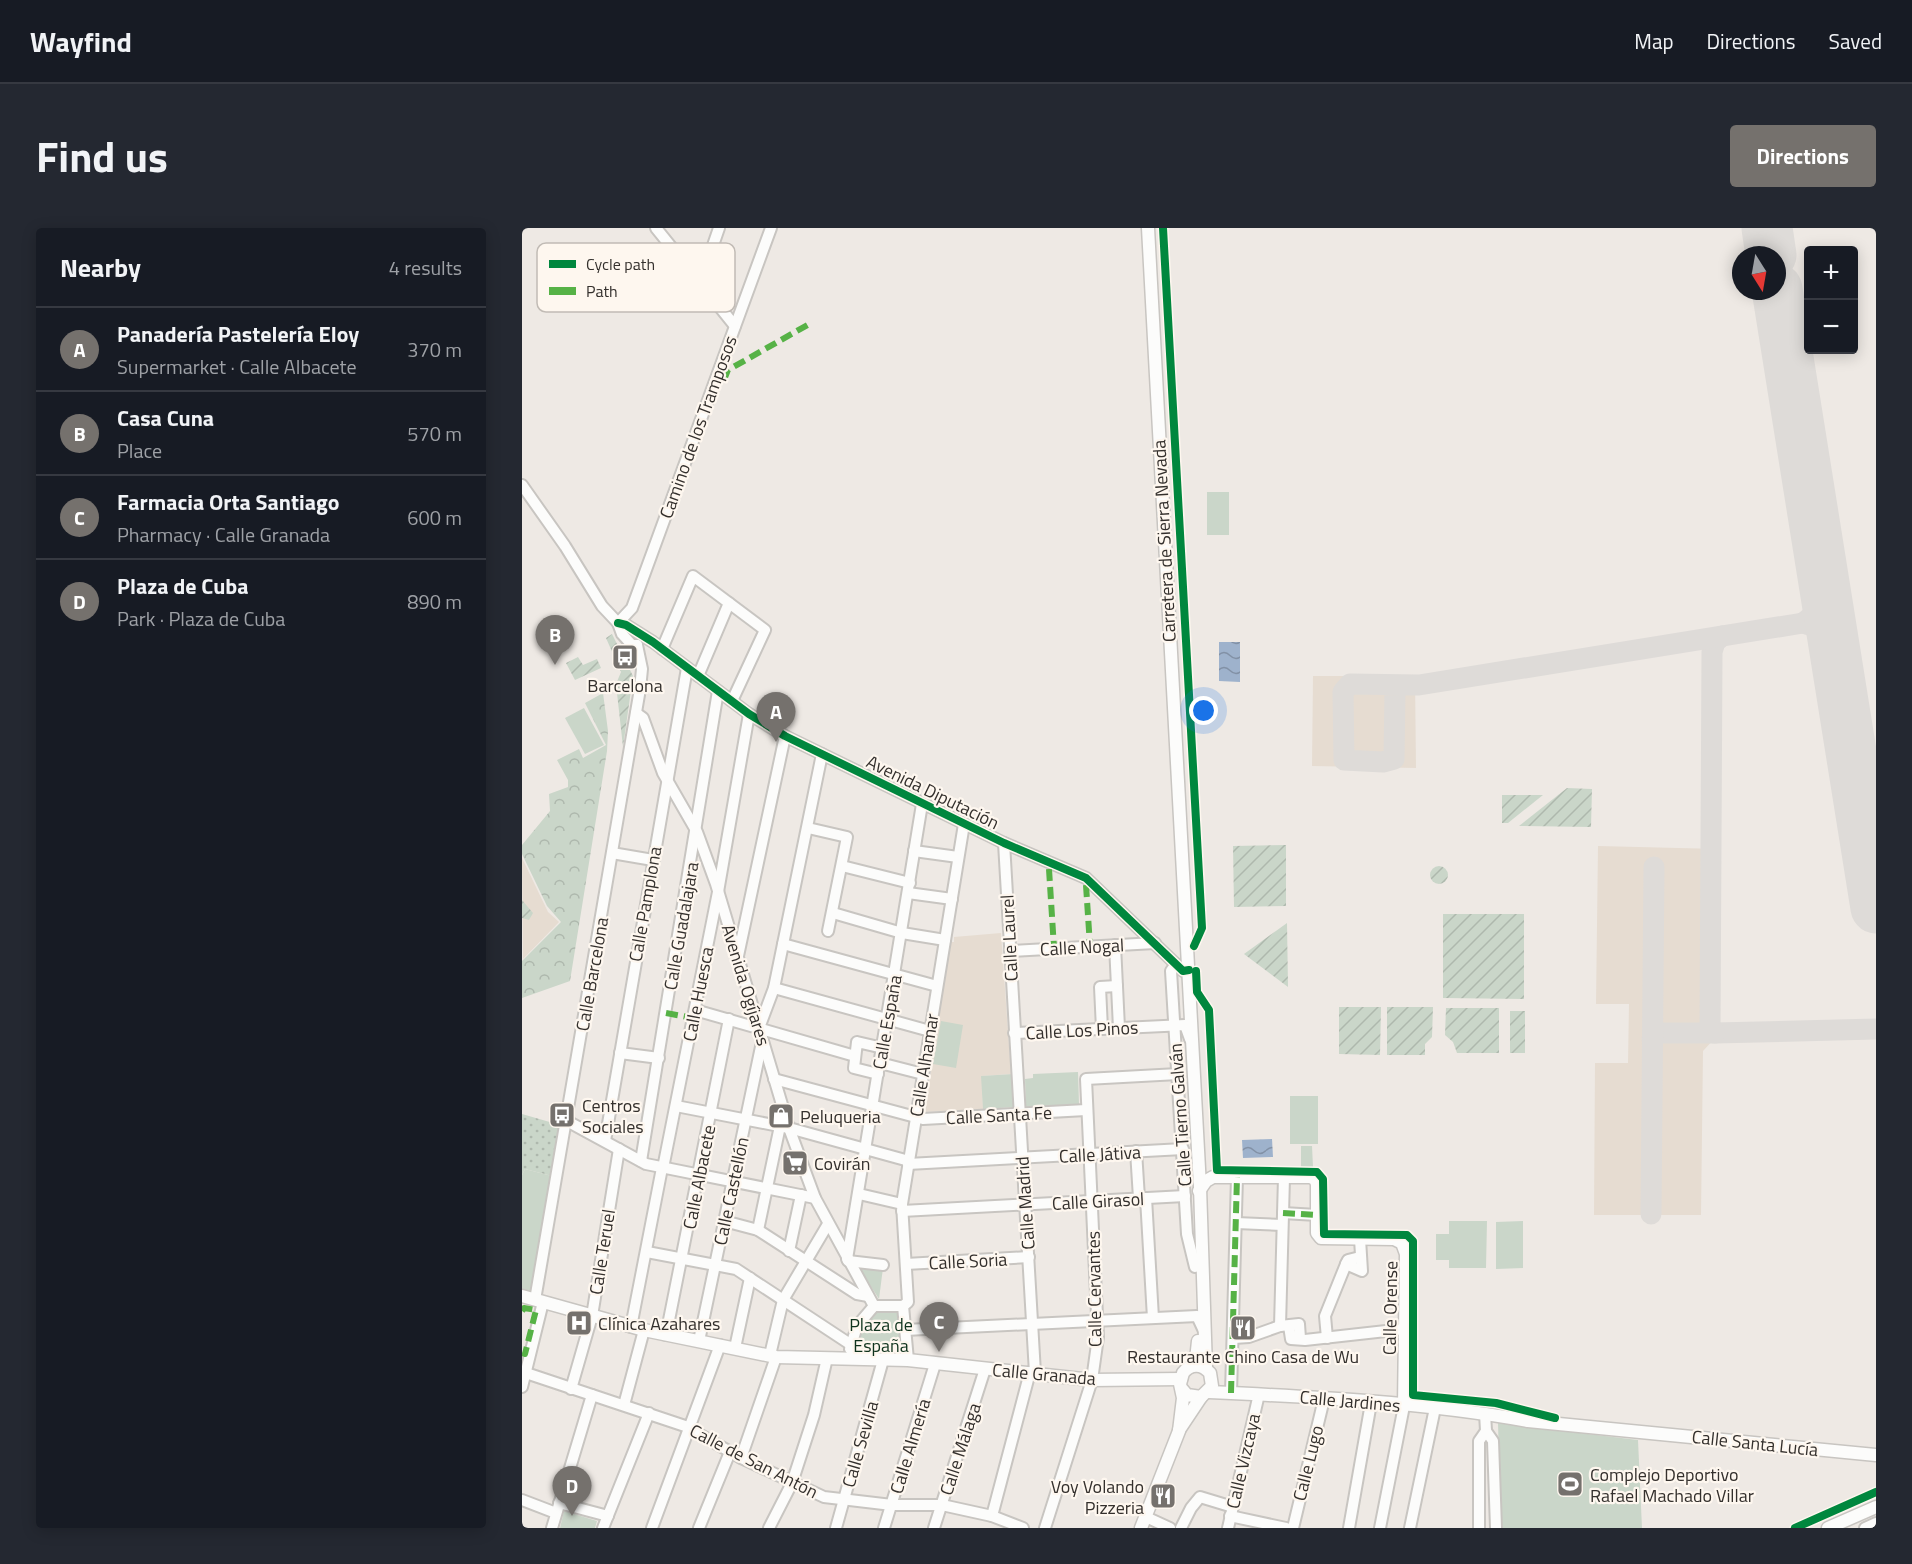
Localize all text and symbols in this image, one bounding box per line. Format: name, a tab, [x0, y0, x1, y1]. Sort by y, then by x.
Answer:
text: Wayfind	[30, 20, 132, 63]
text: Map	[1634, 25, 1674, 57]
text: Directions	[1707, 25, 1796, 57]
text: Saved	[1829, 25, 1882, 57]
text: Find us	[36, 124, 168, 188]
button: Directions	[1730, 125, 1876, 187]
legend	[537, 243, 735, 312]
north arrow	[1732, 246, 1786, 300]
map controls	[1804, 246, 1858, 354]
button: +	[1804, 246, 1858, 300]
text: Nearby	[60, 248, 141, 287]
text: 4 results	[389, 252, 462, 283]
text: Cycle path	[586, 252, 655, 276]
text: Path	[586, 279, 618, 303]
button: −	[1804, 300, 1858, 354]
text: Panadería Pastelería Eloy	[117, 317, 359, 351]
street label: Camino de los Tramposos	[652, 332, 744, 522]
text: A	[73, 334, 86, 365]
text: 370 m	[407, 334, 462, 365]
text: Supermarket · Calle Albacete	[117, 351, 357, 382]
text: Casa Cuna	[117, 401, 214, 435]
text: B	[73, 418, 86, 449]
text: 570 m	[407, 418, 462, 449]
text: Place	[117, 435, 162, 466]
street label: Carretera de Sierra Nevada	[1145, 439, 1183, 643]
text: Farmacia Orta Santiago	[117, 485, 339, 519]
text: C	[74, 502, 85, 533]
text: 600 m	[407, 502, 462, 533]
text: Pharmacy · Calle Granada	[117, 519, 330, 550]
text: Plaza de Cuba	[117, 569, 249, 603]
text: D	[73, 586, 86, 617]
text: 890 m	[407, 586, 462, 617]
text: Park · Plaza de Cuba	[117, 603, 285, 634]
pin: B	[536, 616, 574, 665]
bus stop icon: Barcelona	[610, 642, 640, 672]
place label: Barcelona	[587, 672, 663, 699]
pin: A	[756, 692, 796, 742]
your location	[1189, 696, 1218, 725]
street label: Avenida Diputación	[862, 748, 1004, 836]
street label: Calle Pamplona	[622, 844, 668, 964]
street label: Calle Guadalajara	[656, 860, 706, 992]
street label: Calle Laurel	[993, 894, 1025, 982]
street label: Calle Barcelona	[569, 915, 615, 1033]
street label: Avenida Ogíjares	[715, 921, 777, 1049]
street label: Calle Nogal	[1039, 931, 1125, 963]
street label: Calle Huesca	[676, 944, 720, 1044]
street label: Calle España	[865, 973, 909, 1071]
street label: Calle Alhamar	[903, 1012, 945, 1118]
street label: Calle Los Pinos	[1025, 1014, 1139, 1046]
street label: Calle Tierno Galván	[1162, 1042, 1198, 1188]
place label: Centros Sociales	[582, 1092, 644, 1140]
street label: Calle Santa Fe	[945, 1099, 1053, 1131]
bus stop icon: Centros Sociales	[547, 1100, 577, 1130]
shop icon: Peluqueria	[766, 1101, 796, 1131]
place label: Peluqueria	[800, 1103, 881, 1130]
street label: Calle Albacete	[676, 1123, 722, 1231]
street label: Calle Castellón	[706, 1134, 756, 1248]
street label: Calle Játiva	[1058, 1138, 1142, 1170]
supermarket icon: Covirán	[780, 1148, 810, 1178]
place label: Covirán	[814, 1150, 870, 1177]
street label: Calle Madrid	[1008, 1155, 1042, 1251]
street label: Calle Girasol	[1051, 1185, 1145, 1217]
street label: Calle Teruel	[582, 1207, 622, 1297]
street label: Calle Cervantes	[1079, 1231, 1109, 1347]
street label: Calle Soria	[928, 1245, 1008, 1277]
street label: Calle Orense	[1376, 1261, 1404, 1355]
pin: C	[920, 1302, 958, 1352]
hospital icon: Clínica Azahares	[564, 1308, 594, 1338]
place label: Clínica Azahares	[598, 1310, 720, 1337]
park label: Plaza de España	[849, 1311, 913, 1359]
restaurant icon: Restaurante Chino Casa de Wu	[1228, 1313, 1258, 1343]
place label: Restaurante Chino Casa de Wu	[1127, 1343, 1359, 1370]
street label: Calle Granada	[991, 1356, 1097, 1392]
street label: Calle Jardines	[1299, 1383, 1401, 1419]
street label: Calle Almería	[883, 1395, 937, 1497]
street label: Calle Sevilla	[835, 1398, 885, 1490]
street label: Calle Málaga	[932, 1399, 988, 1499]
street label: Calle Vizcaya	[1219, 1411, 1267, 1511]
street label: Calle de San Antón	[685, 1417, 823, 1505]
street label: Calle Lugo	[1286, 1422, 1330, 1504]
street label: Calle Santa Lucía	[1691, 1423, 1819, 1463]
place label: Complejo Deportivo Rafael Machado Villar	[1590, 1461, 1754, 1509]
pin: D	[553, 1466, 592, 1516]
sports icon: Complejo Deportivo Rafael Machado Villar	[1555, 1469, 1585, 1499]
place label: Voy Volando Pizzeria	[1051, 1473, 1144, 1521]
restaurant icon: Voy Volando Pizzeria	[1148, 1481, 1178, 1511]

